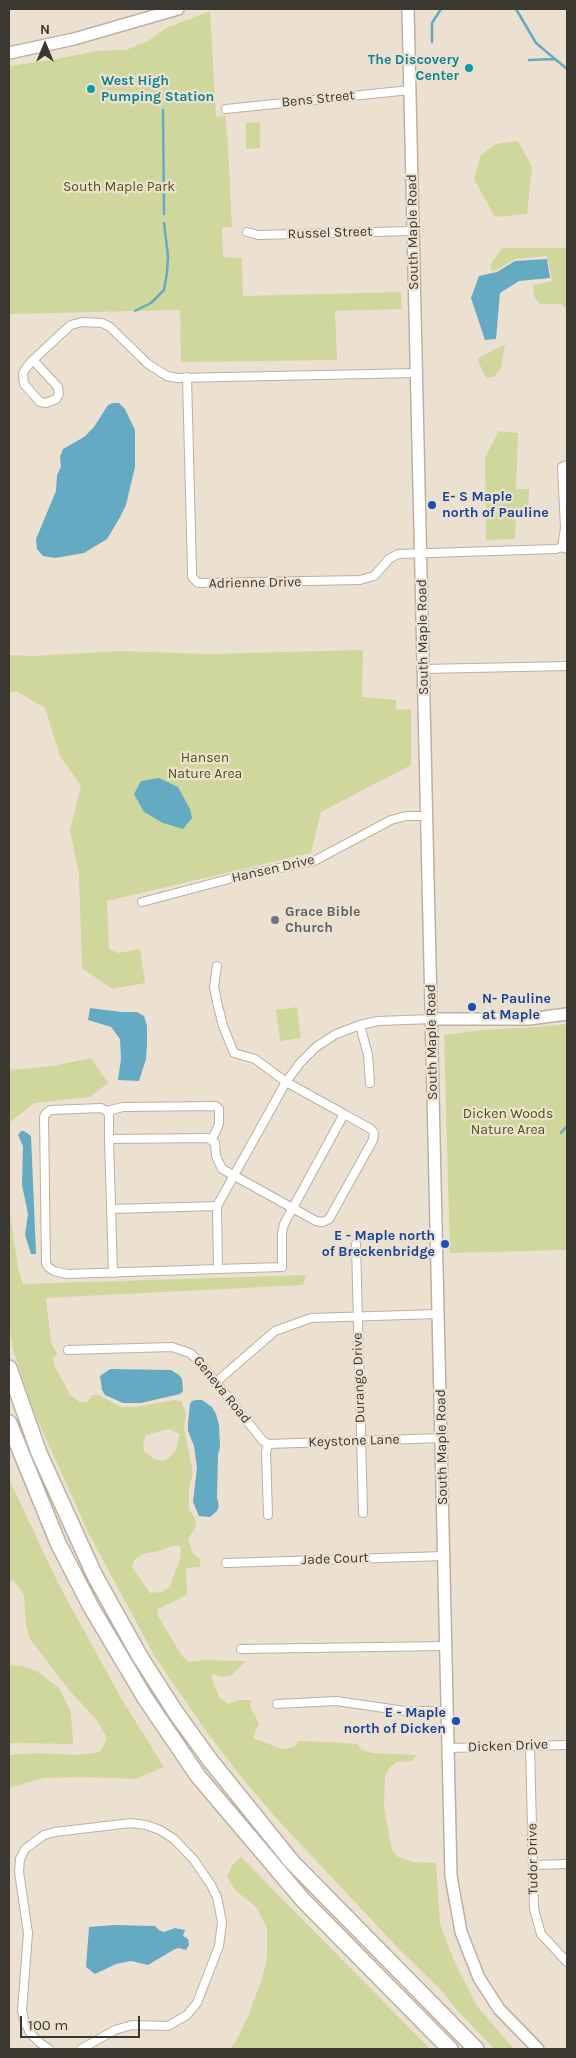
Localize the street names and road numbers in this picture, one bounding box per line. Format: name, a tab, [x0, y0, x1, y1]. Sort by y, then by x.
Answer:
street label: Bens Street	[281, 87, 355, 111]
street label: South Maple Road	[404, 174, 422, 290]
street label: Russel Street	[287, 223, 373, 243]
street label: Adrienne Drive	[208, 574, 302, 592]
street label: South Maple Road	[414, 579, 432, 695]
street label: Hansen Drive	[230, 851, 316, 887]
street label: South Maple Road	[423, 984, 441, 1100]
street label: Durango Drive	[349, 1332, 369, 1424]
street label: Geneva Road	[190, 1353, 254, 1427]
street label: South Maple Road	[433, 1389, 451, 1505]
street label: Keystone Lane	[308, 1431, 400, 1451]
street label: Jade Court	[301, 1549, 369, 1569]
street label: Dicken Drive	[468, 1736, 548, 1756]
street label: Tudor Drive	[524, 1823, 542, 1895]

